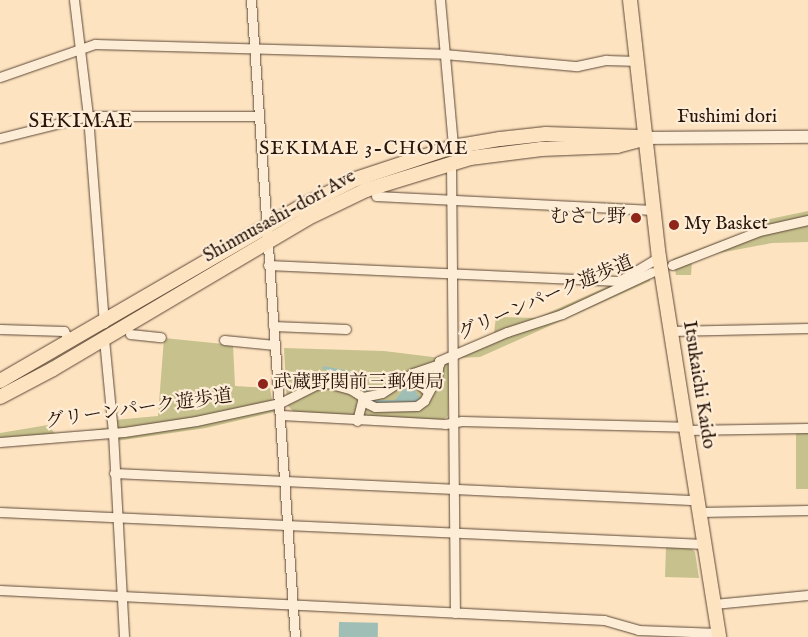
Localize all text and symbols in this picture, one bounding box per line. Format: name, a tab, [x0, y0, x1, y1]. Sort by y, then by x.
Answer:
street label: Fushimi dori	[677, 107, 777, 129]
district label: SEKIMAE	[28, 109, 134, 135]
district label: SEKIMAE 3-CHOME	[257, 136, 471, 160]
street label: Shinmusashi-dori Ave	[200, 166, 360, 268]
place label: むさし野	[550, 207, 626, 229]
marker: むさし野	[630, 212, 642, 224]
place label: My Basket	[684, 214, 768, 236]
marker: My Basket	[668, 219, 680, 231]
street label: グリーンパーク遊歩道	[454, 251, 638, 347]
street label: Itsukaichi Kaido	[677, 319, 719, 451]
place label: 武蔵野関前三郵便局	[273, 373, 444, 395]
marker: 武蔵野関前三郵便局	[257, 378, 269, 390]
street label: グリーンパーク遊歩道	[43, 385, 235, 435]

